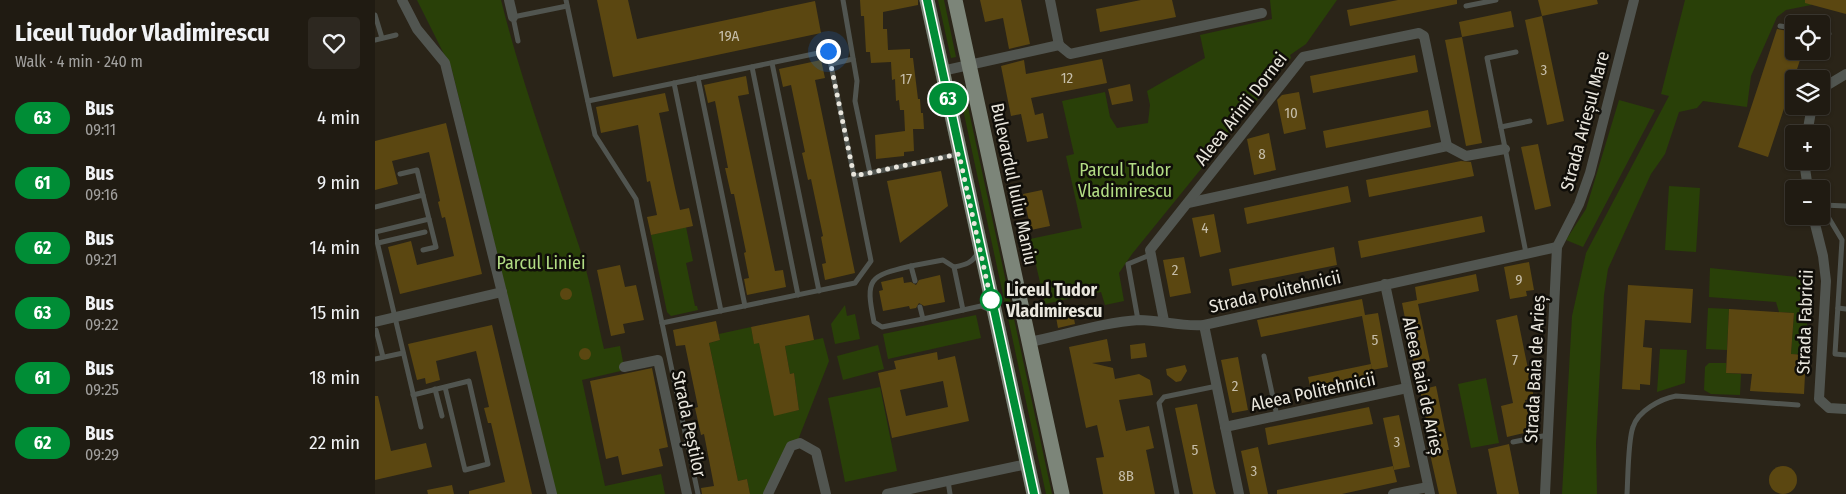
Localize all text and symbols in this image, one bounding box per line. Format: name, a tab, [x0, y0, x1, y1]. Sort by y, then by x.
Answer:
map controls	[1785, 15, 1830, 225]
button: locate	[1785, 15, 1830, 60]
button: heart	[308, 17, 360, 69]
text: Liceul Tudor Vladimirescu	[15, 19, 270, 47]
house number: 19A	[719, 27, 740, 45]
your location	[816, 39, 841, 64]
street label: Aleea Arinii Dornei	[1190, 48, 1292, 170]
street label: Strada Arieșul Mare	[1556, 49, 1614, 193]
text: Walk · 4 min · 240 m	[15, 52, 143, 71]
house number: 3	[1541, 61, 1548, 79]
house number: 12	[1061, 69, 1074, 87]
house number: 17	[900, 70, 912, 88]
button: layers	[1785, 70, 1830, 115]
line badge: 63	[925, 83, 971, 115]
text: 63	[939, 88, 957, 110]
text: Bus	[85, 97, 114, 120]
street label: Bulevardul Iuliu Maniu	[986, 101, 1042, 267]
house number: 10	[1284, 104, 1298, 122]
text: 4 min	[317, 106, 360, 129]
text: 63	[34, 107, 51, 129]
text: 09:11	[85, 120, 116, 139]
button: +	[1785, 125, 1830, 170]
house number: 8	[1258, 145, 1266, 163]
park label: Parcul Tudor Vladimirescu	[1078, 159, 1172, 202]
text: Bus	[85, 162, 114, 185]
text: 9 min	[317, 171, 360, 194]
text: 61	[34, 172, 51, 194]
button: −	[1785, 180, 1830, 225]
text: 09:16	[85, 185, 118, 204]
house number: 4	[1201, 219, 1209, 237]
text: Bus	[85, 227, 114, 250]
text: 14 min	[310, 236, 360, 259]
text: 62	[34, 237, 51, 259]
text: 09:21	[85, 250, 117, 269]
park label: Parcul Liniei	[497, 252, 586, 274]
house number: 2	[1172, 261, 1179, 279]
street label: Strada Politehnicii	[1207, 266, 1343, 318]
street label: Strada Fabricii	[1792, 269, 1818, 375]
house number: 9	[1515, 271, 1523, 289]
place label: Liceul Tudor Vladimirescu	[1005, 279, 1102, 322]
marker: Liceul Tudor Vladimirescu	[980, 289, 1002, 311]
text: Bus	[85, 292, 114, 315]
street label: Strada Baia de Arieș	[1520, 294, 1550, 443]
text: 15 min	[310, 301, 360, 324]
text: 63	[34, 302, 51, 324]
text: 09:22	[85, 315, 119, 334]
street label: Aleea Baia de Arieș	[1398, 315, 1448, 457]
house number: 5	[1372, 331, 1379, 349]
house number: 7	[1512, 351, 1518, 369]
text: Bus	[85, 357, 114, 380]
text: 18 min	[309, 366, 360, 389]
text: 61	[34, 367, 51, 389]
street label: Aleea Politehnicii	[1248, 368, 1378, 416]
street label: Strada Peștilor	[667, 369, 711, 480]
house number: 2	[1232, 377, 1239, 395]
text: 09:25	[85, 380, 119, 399]
text: Bus	[85, 422, 114, 445]
text: 22 min	[309, 431, 360, 454]
text: 62	[34, 432, 51, 454]
house number: 3	[1394, 433, 1401, 451]
house number: 5	[1192, 441, 1199, 459]
text: 09:29	[85, 445, 119, 464]
house number: 3	[1251, 462, 1258, 480]
house number: 8B	[1118, 467, 1134, 485]

